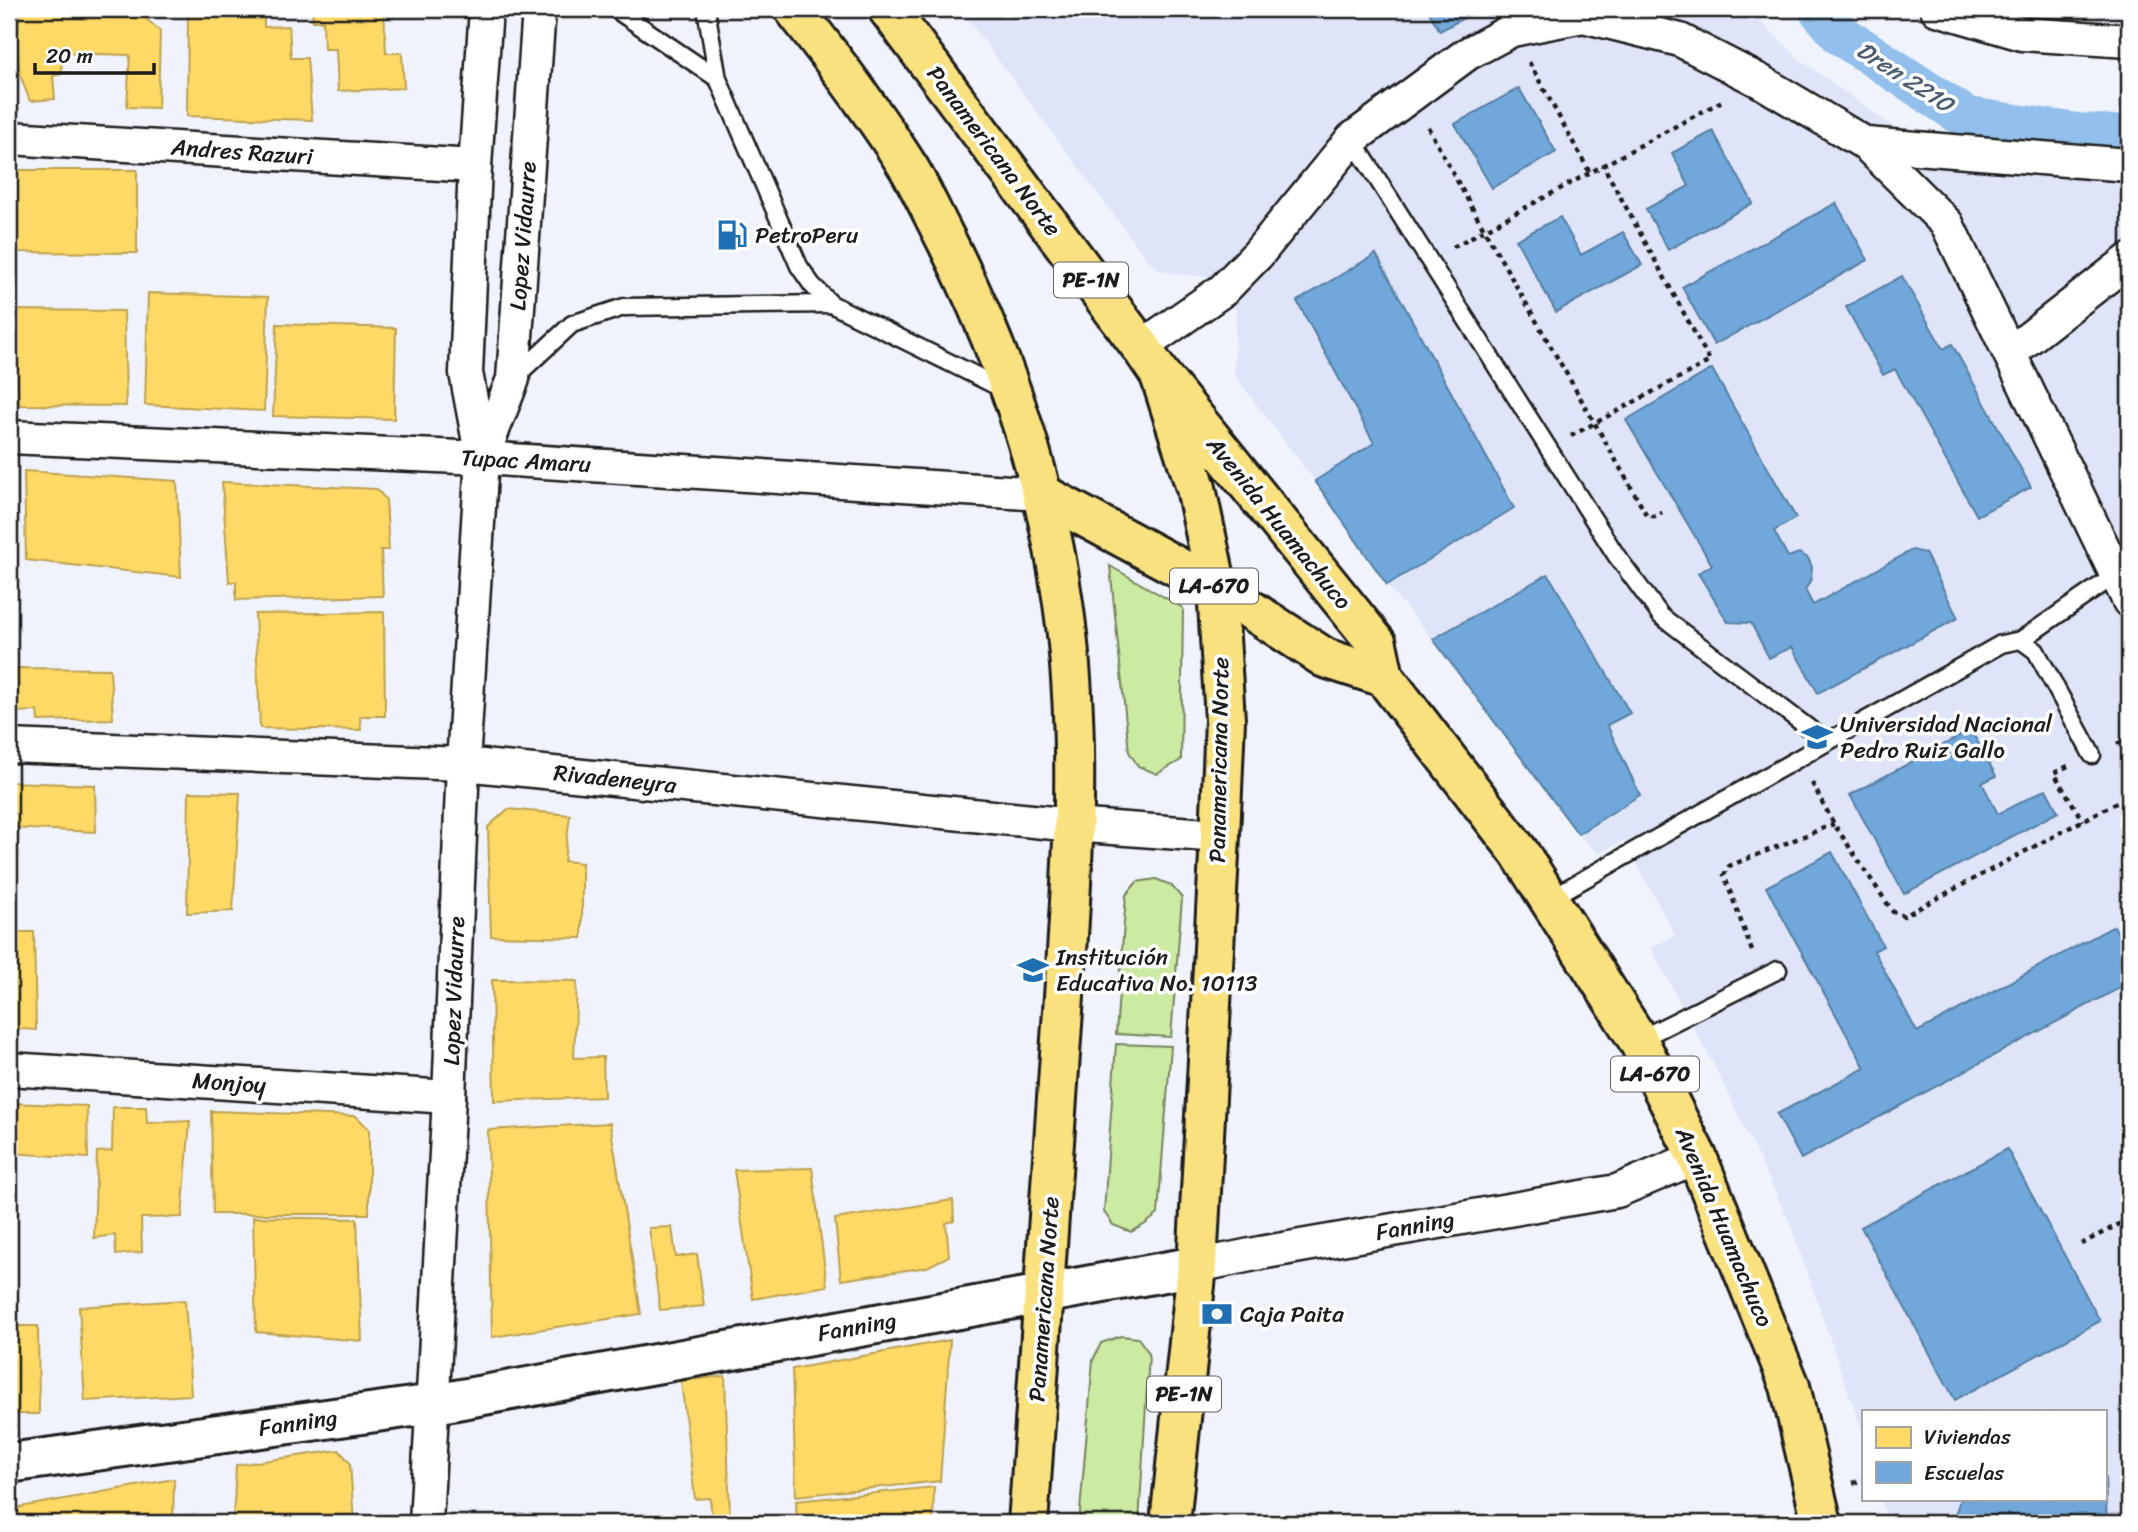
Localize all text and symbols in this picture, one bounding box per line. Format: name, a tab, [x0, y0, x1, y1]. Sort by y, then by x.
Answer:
water label: Dren 2210	[1848, 30, 1964, 126]
scale bar	[35, 32, 154, 76]
text: 20 m	[46, 37, 93, 75]
street label: Panamericana Norte	[916, 56, 1072, 246]
street label: Andres Razuri	[169, 127, 315, 177]
street label: Lopez Vidaurre	[497, 160, 549, 312]
place label: PetroPeru	[755, 215, 859, 256]
fuel station icon: PetroPeru	[715, 218, 749, 252]
road number: PE-1N	[1054, 262, 1128, 298]
street label: Avenida Huamachuco	[1195, 426, 1363, 619]
street label: Tupac Amaru	[460, 437, 593, 485]
road number: LA-670	[1170, 568, 1258, 604]
street label: Panamericana Norte	[1197, 657, 1241, 863]
place label: Universidad Nacional Pedro Ruiz Gallo	[1840, 704, 2053, 771]
school or university icon: Universidad Nacional Pedro Ruiz Gallo	[1800, 720, 1834, 754]
street label: Rivadeneyra	[552, 752, 679, 806]
street label: Lopez Vidaurre	[431, 916, 477, 1066]
place label: Institución Educativa No. 10113	[1055, 937, 1258, 1004]
school or university icon: Institución Educativa No. 10113	[1016, 953, 1050, 987]
road number: LA-670	[1611, 1056, 1699, 1092]
street label: Monjoy	[191, 1060, 267, 1106]
street label: Avenida Huamachuco	[1663, 1119, 1785, 1334]
street label: Panamericana Norte	[1016, 1195, 1072, 1403]
street label: Fanning	[1372, 1199, 1458, 1253]
place label: Caja Paita	[1240, 1294, 1344, 1335]
bank icon: Caja Paita	[1200, 1297, 1234, 1331]
street label: Fanning	[814, 1300, 900, 1354]
road number: PE-1N	[1147, 1376, 1221, 1412]
street label: Fanning	[256, 1397, 341, 1449]
legend	[1862, 1410, 2106, 1500]
text: Viviendas	[1924, 1418, 2011, 1456]
text: Escuelas	[1924, 1454, 2004, 1492]

